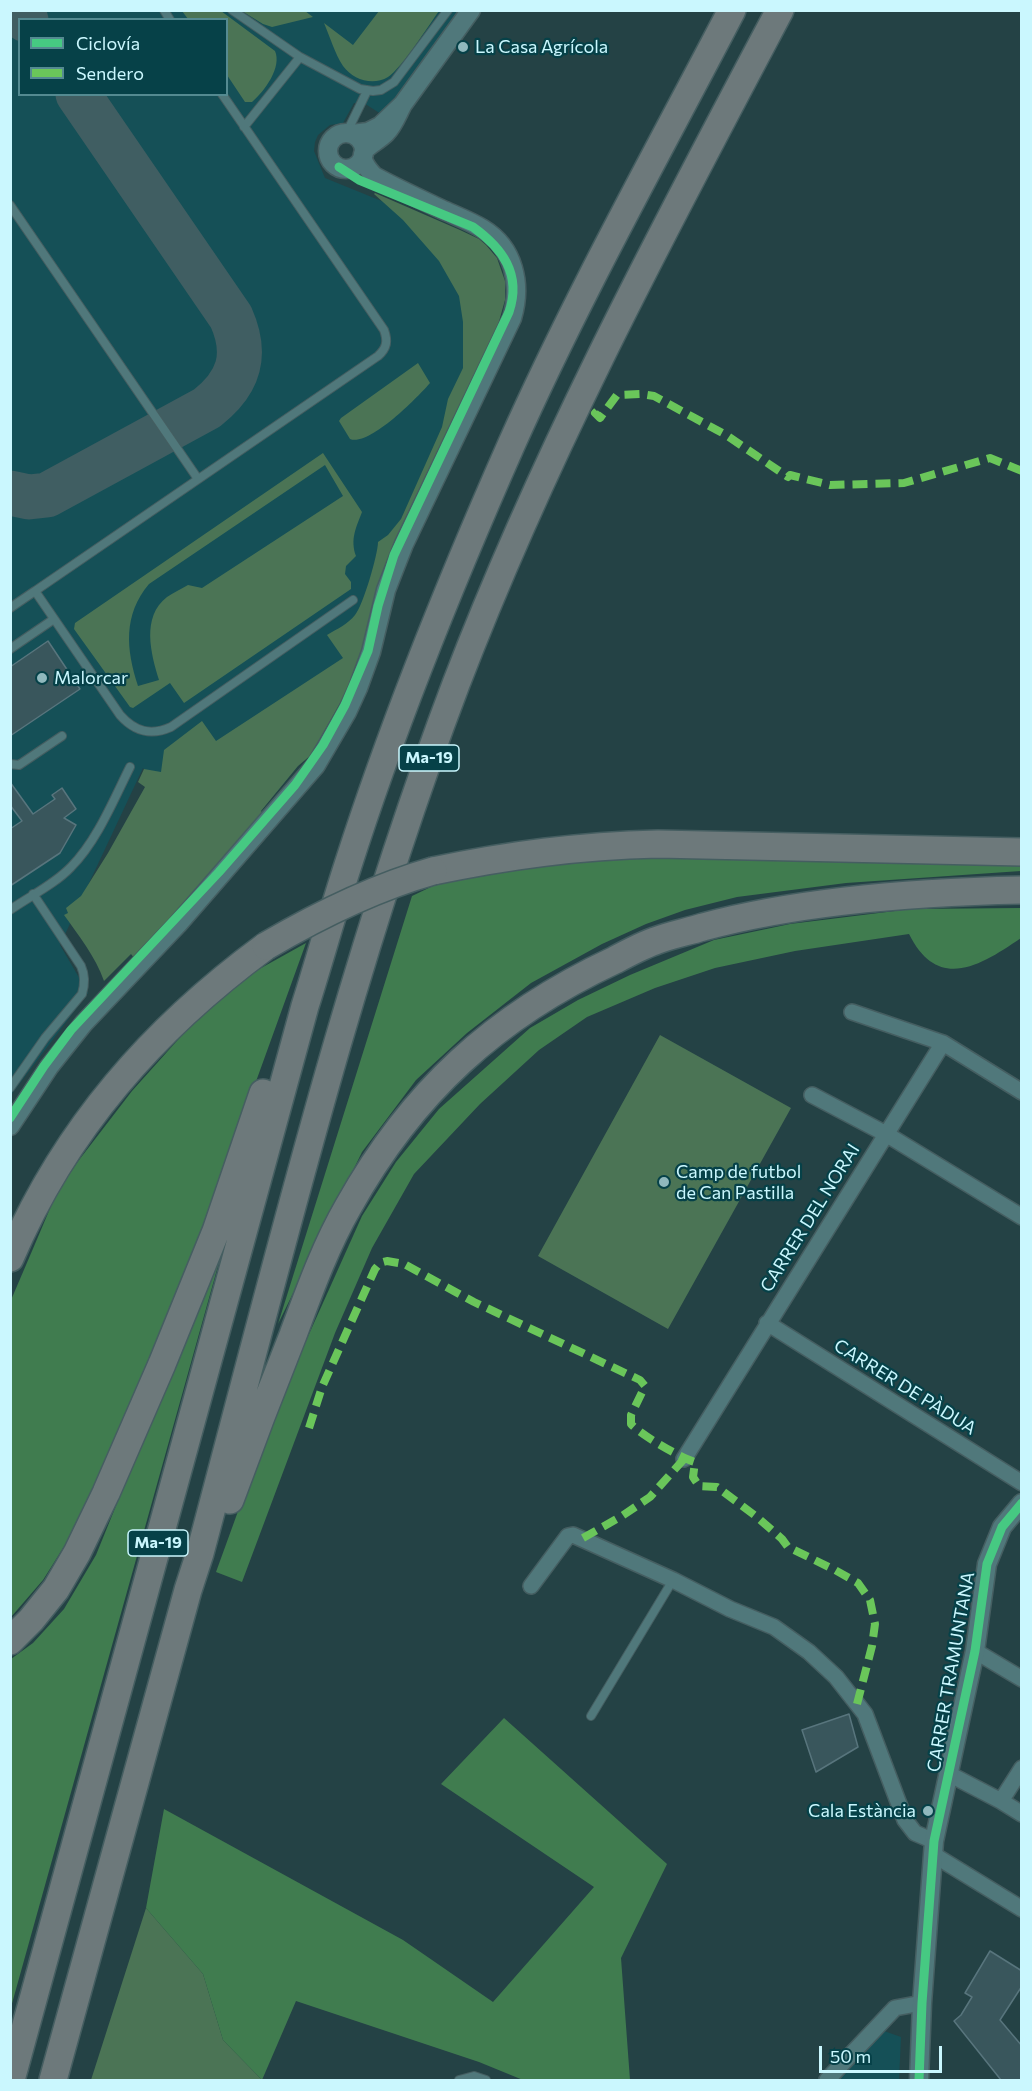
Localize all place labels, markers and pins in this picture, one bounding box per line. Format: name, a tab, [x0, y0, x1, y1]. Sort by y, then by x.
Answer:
place label: La Casa Agrícola	[475, 36, 608, 58]
marker: La Casa Agrícola	[456, 40, 470, 54]
place label: Malorcar	[54, 667, 128, 689]
marker: Malorcar	[35, 671, 49, 685]
place label: Camp de futbol de Can Pastilla	[676, 1161, 801, 1204]
marker: Camp de futbol de Can Pastilla	[657, 1175, 671, 1189]
place label: Cala Estància	[808, 1800, 916, 1822]
marker: Cala Estància	[921, 1804, 935, 1818]

